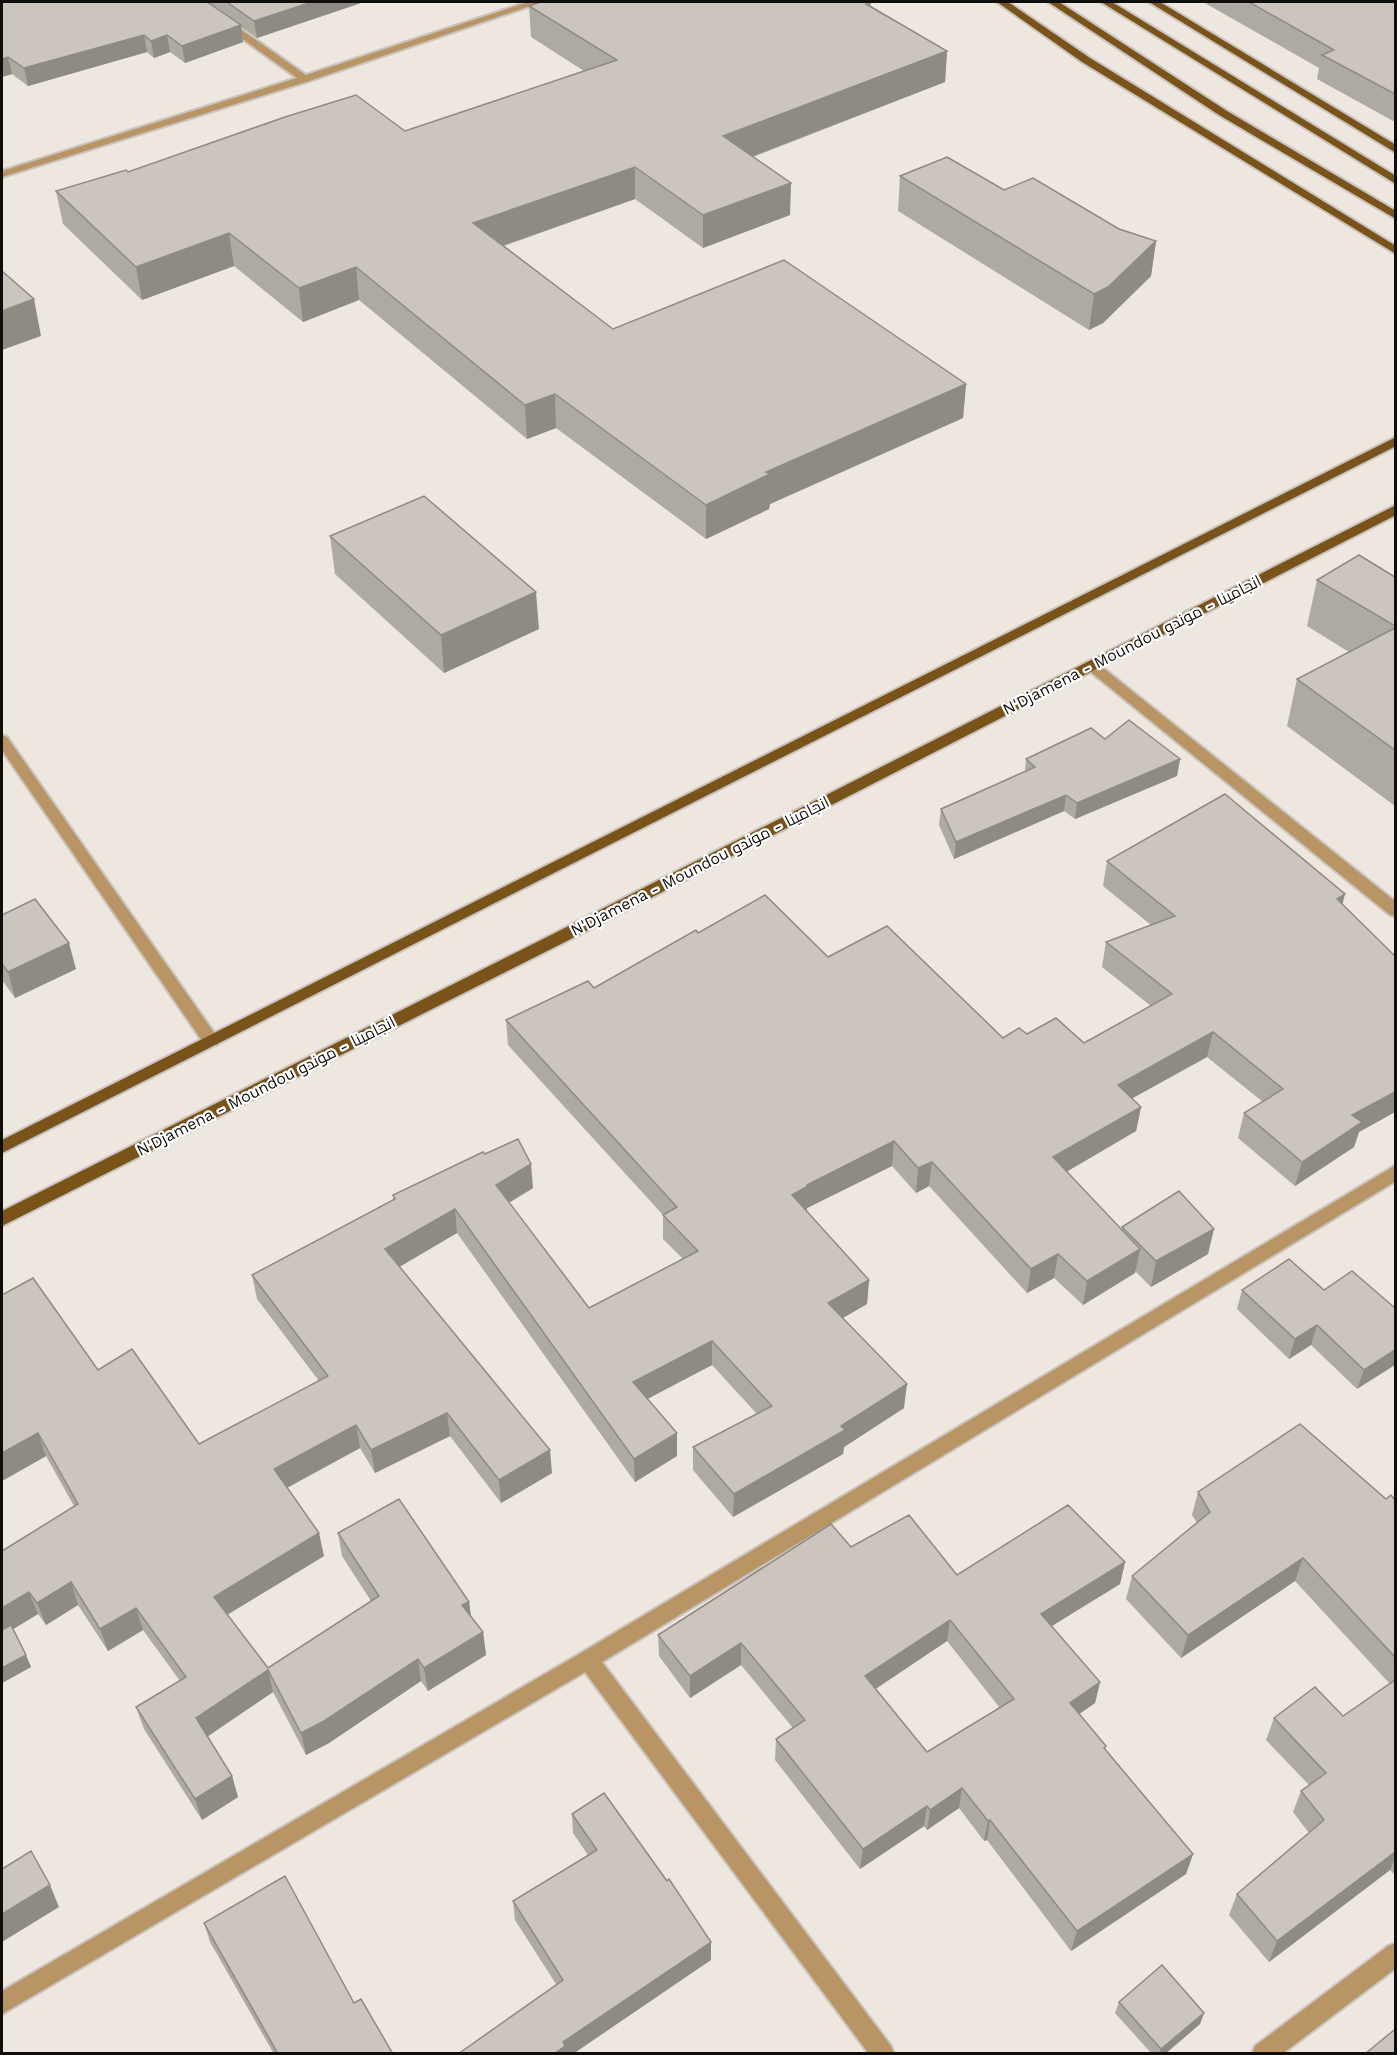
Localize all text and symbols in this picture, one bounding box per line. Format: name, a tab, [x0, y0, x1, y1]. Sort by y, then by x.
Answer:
street label: N'Djamena - Moundou انجامينا - موندو	[999, 571, 1265, 719]
street label: N'Djamena - Moundou انجامينا - موندو	[567, 792, 833, 940]
street label: N'Djamena - Moundou انجامينا - موندو	[133, 1012, 399, 1160]

